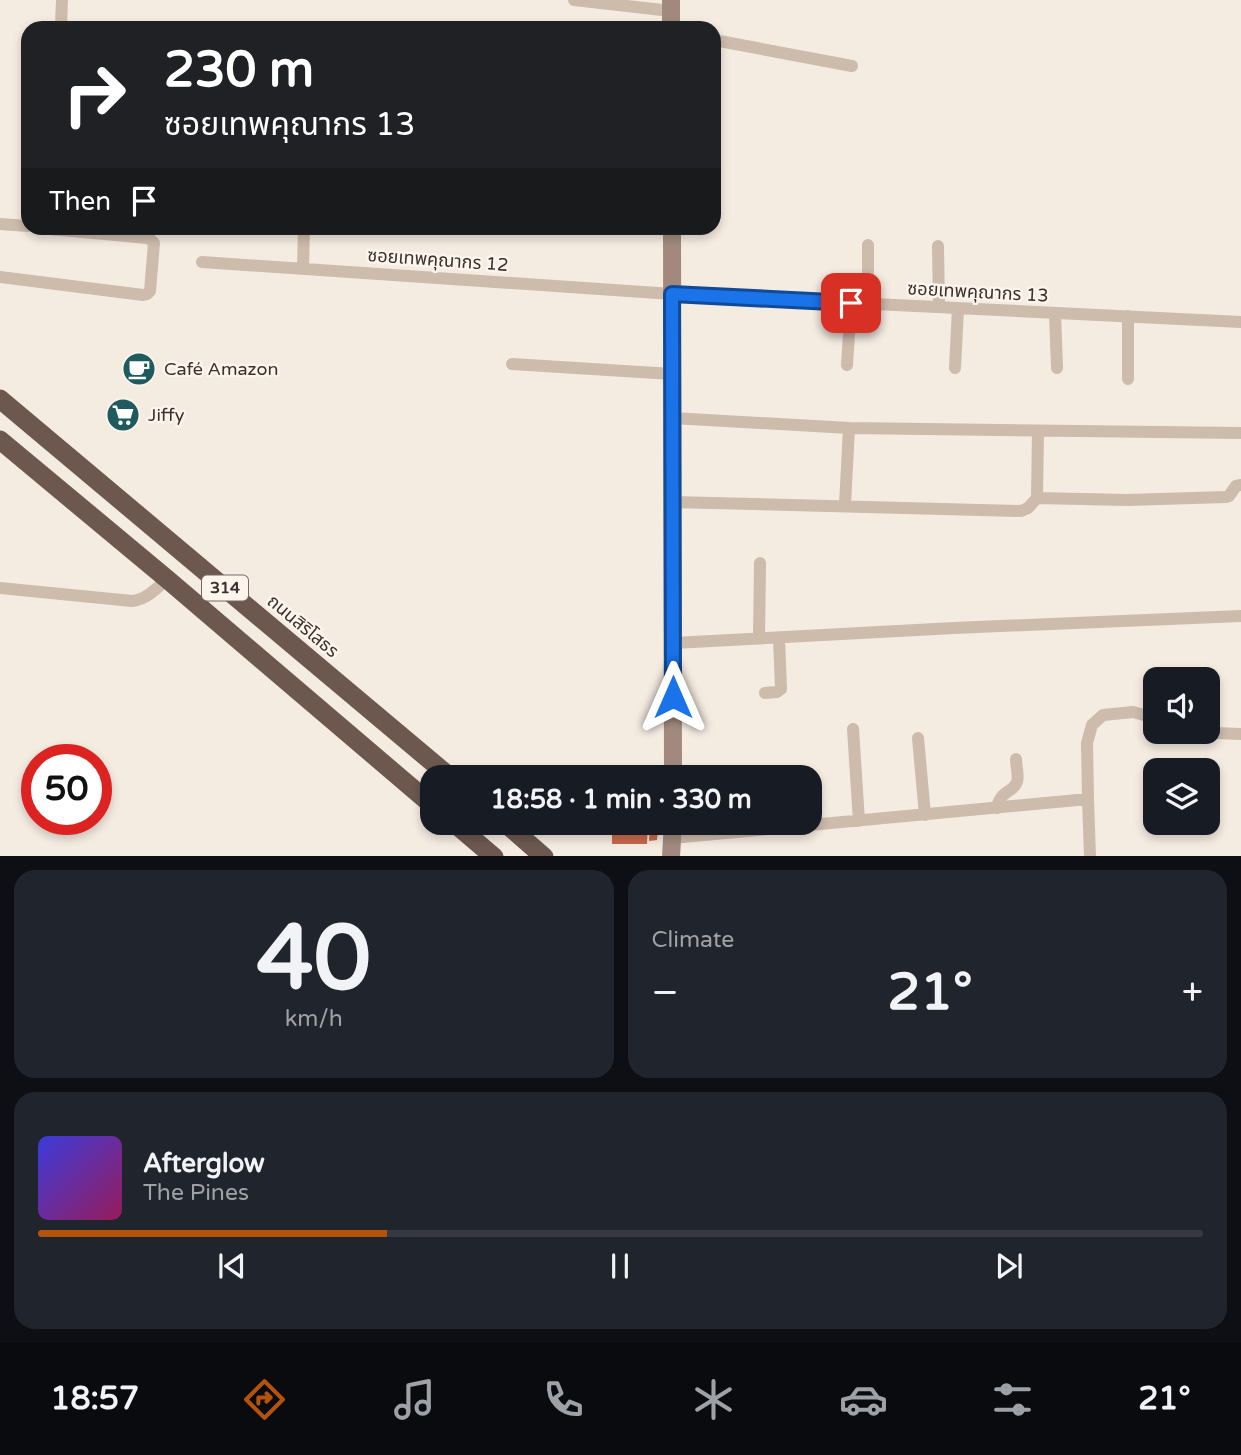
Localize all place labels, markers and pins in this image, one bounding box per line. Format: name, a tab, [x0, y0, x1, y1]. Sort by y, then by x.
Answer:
pin	[821, 273, 881, 333]
cafe icon: Café Amazon	[120, 350, 158, 388]
place label: Café Amazon	[164, 358, 278, 380]
supermarket icon: Jiffy	[104, 396, 142, 434]
place label: Jiffy	[148, 404, 185, 426]

